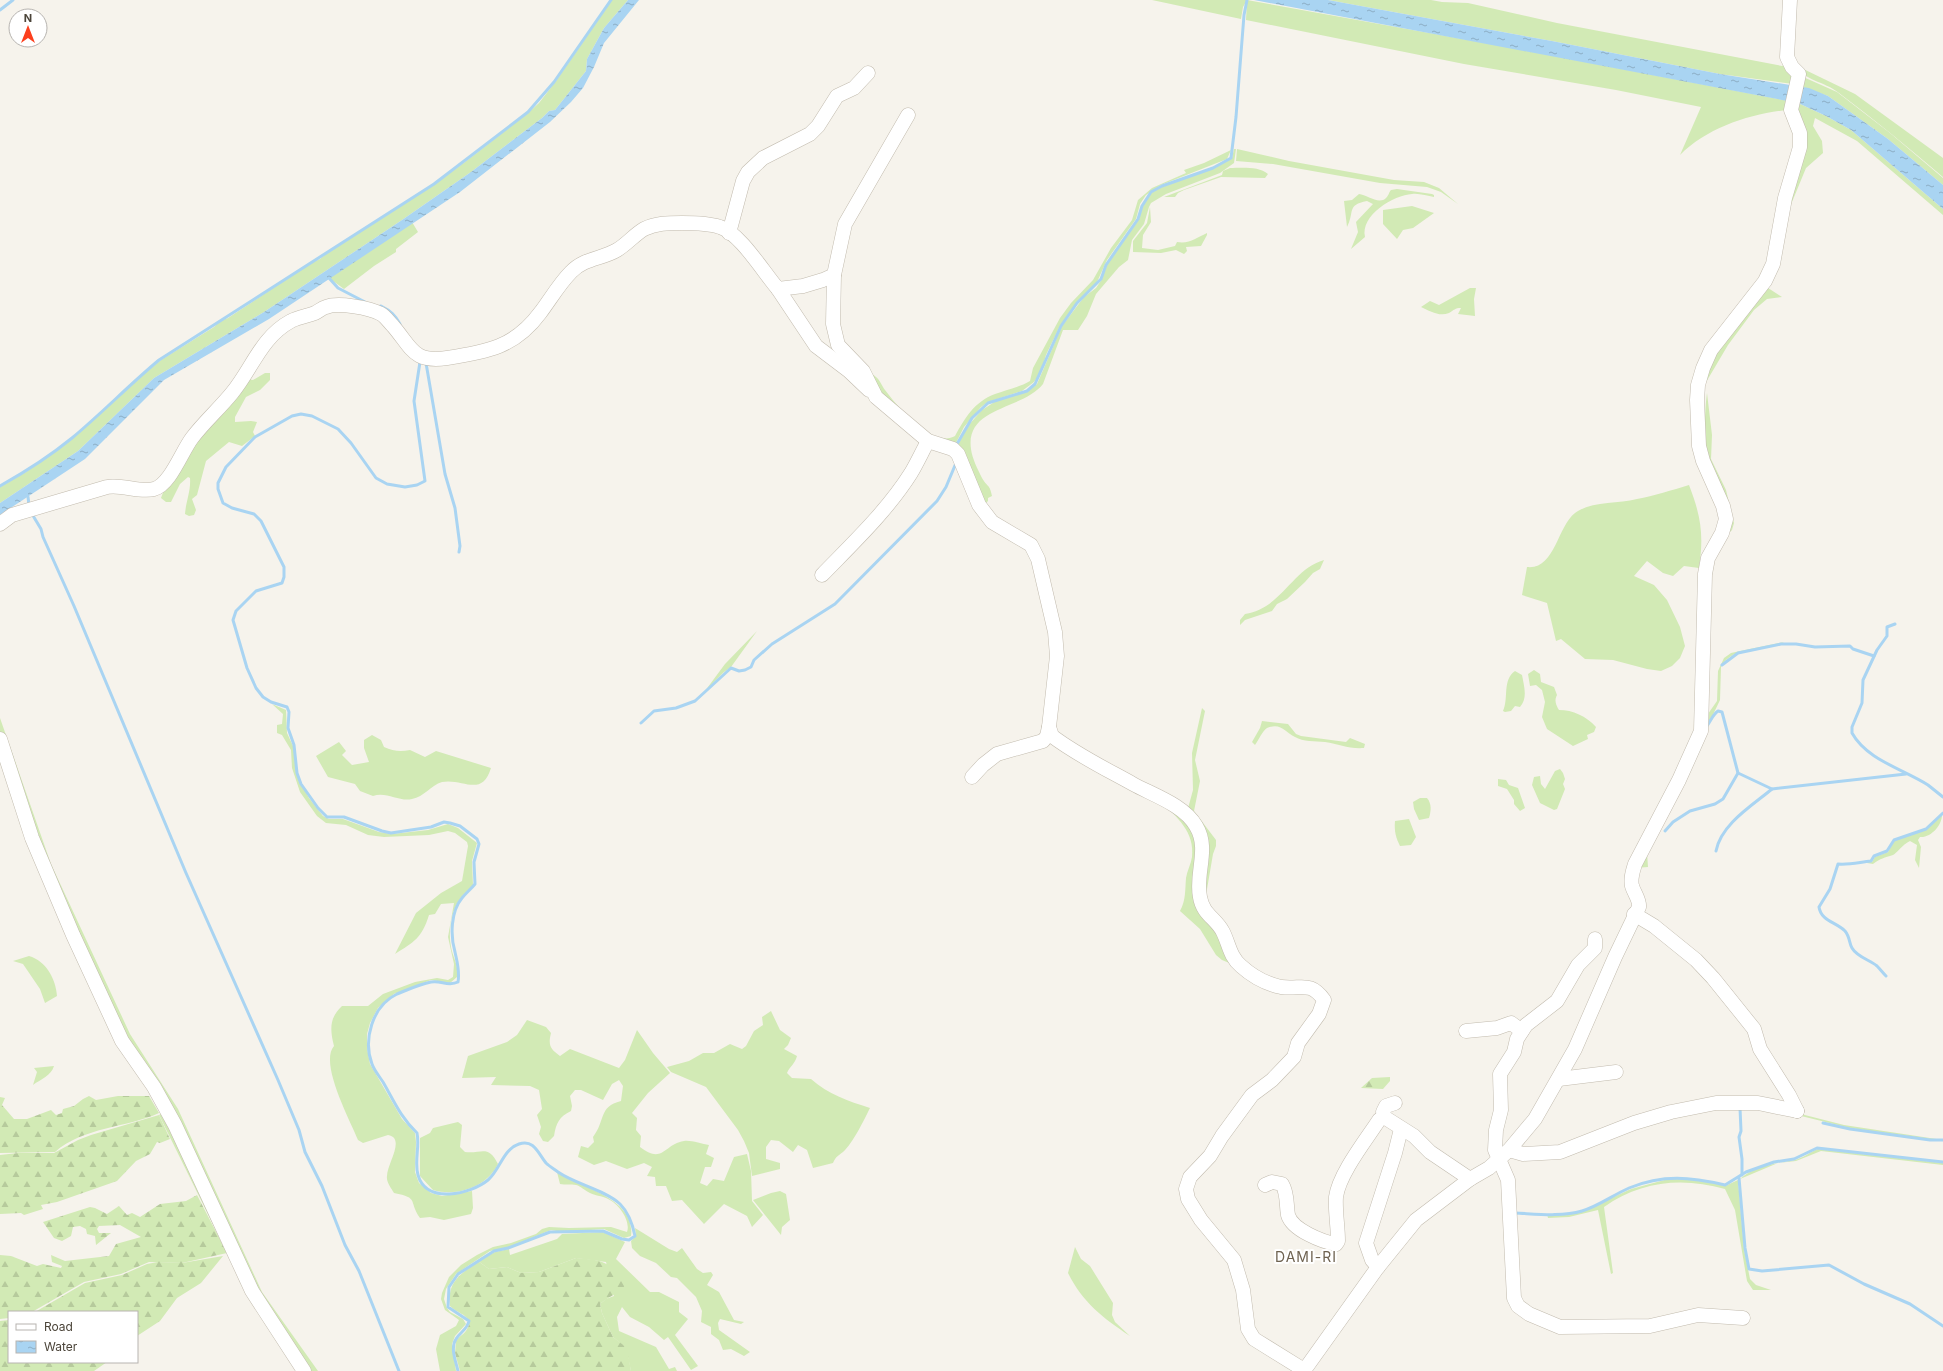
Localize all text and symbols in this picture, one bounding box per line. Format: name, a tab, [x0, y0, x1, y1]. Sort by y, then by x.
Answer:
north arrow	[8, 8, 48, 48]
text: N	[24, 11, 32, 25]
district label: DAMI-RI	[1275, 1248, 1337, 1265]
legend	[8, 1311, 138, 1363]
text: Road	[44, 1319, 73, 1334]
text: Water	[44, 1339, 78, 1354]

